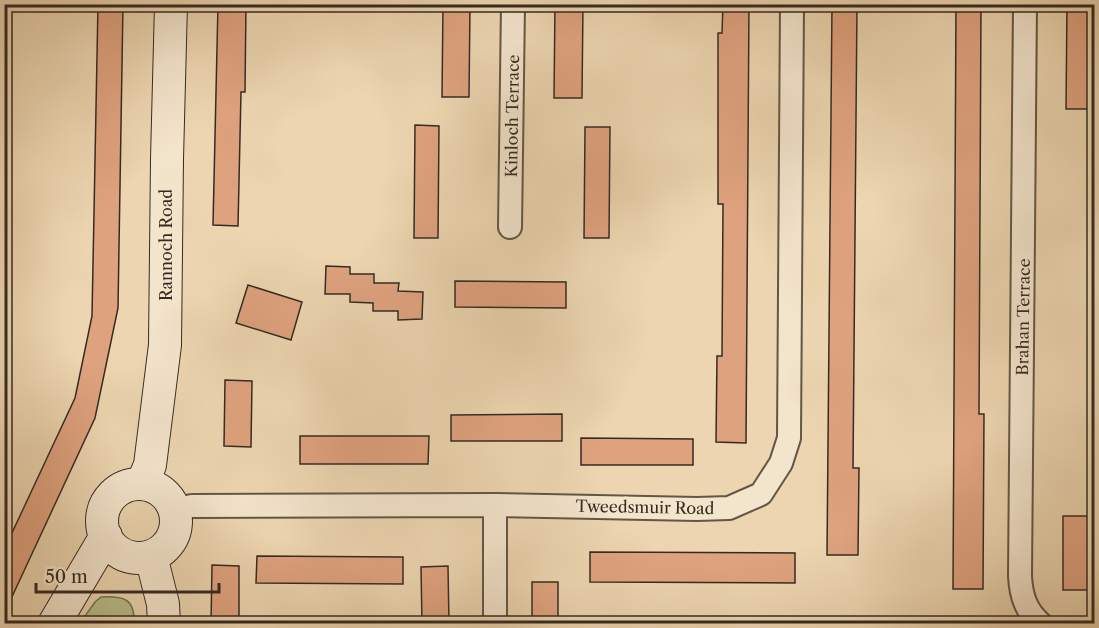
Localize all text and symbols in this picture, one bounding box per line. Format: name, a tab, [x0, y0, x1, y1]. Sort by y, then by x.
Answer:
street label: Kinloch Terrace	[501, 54, 523, 178]
street label: Rannoch Road	[156, 189, 176, 301]
street label: Brahan Terrace	[1012, 258, 1034, 376]
street label: Tweedsmuir Road	[575, 496, 715, 518]
scale bar	[36, 556, 219, 594]
text: 50 m	[45, 566, 88, 588]

